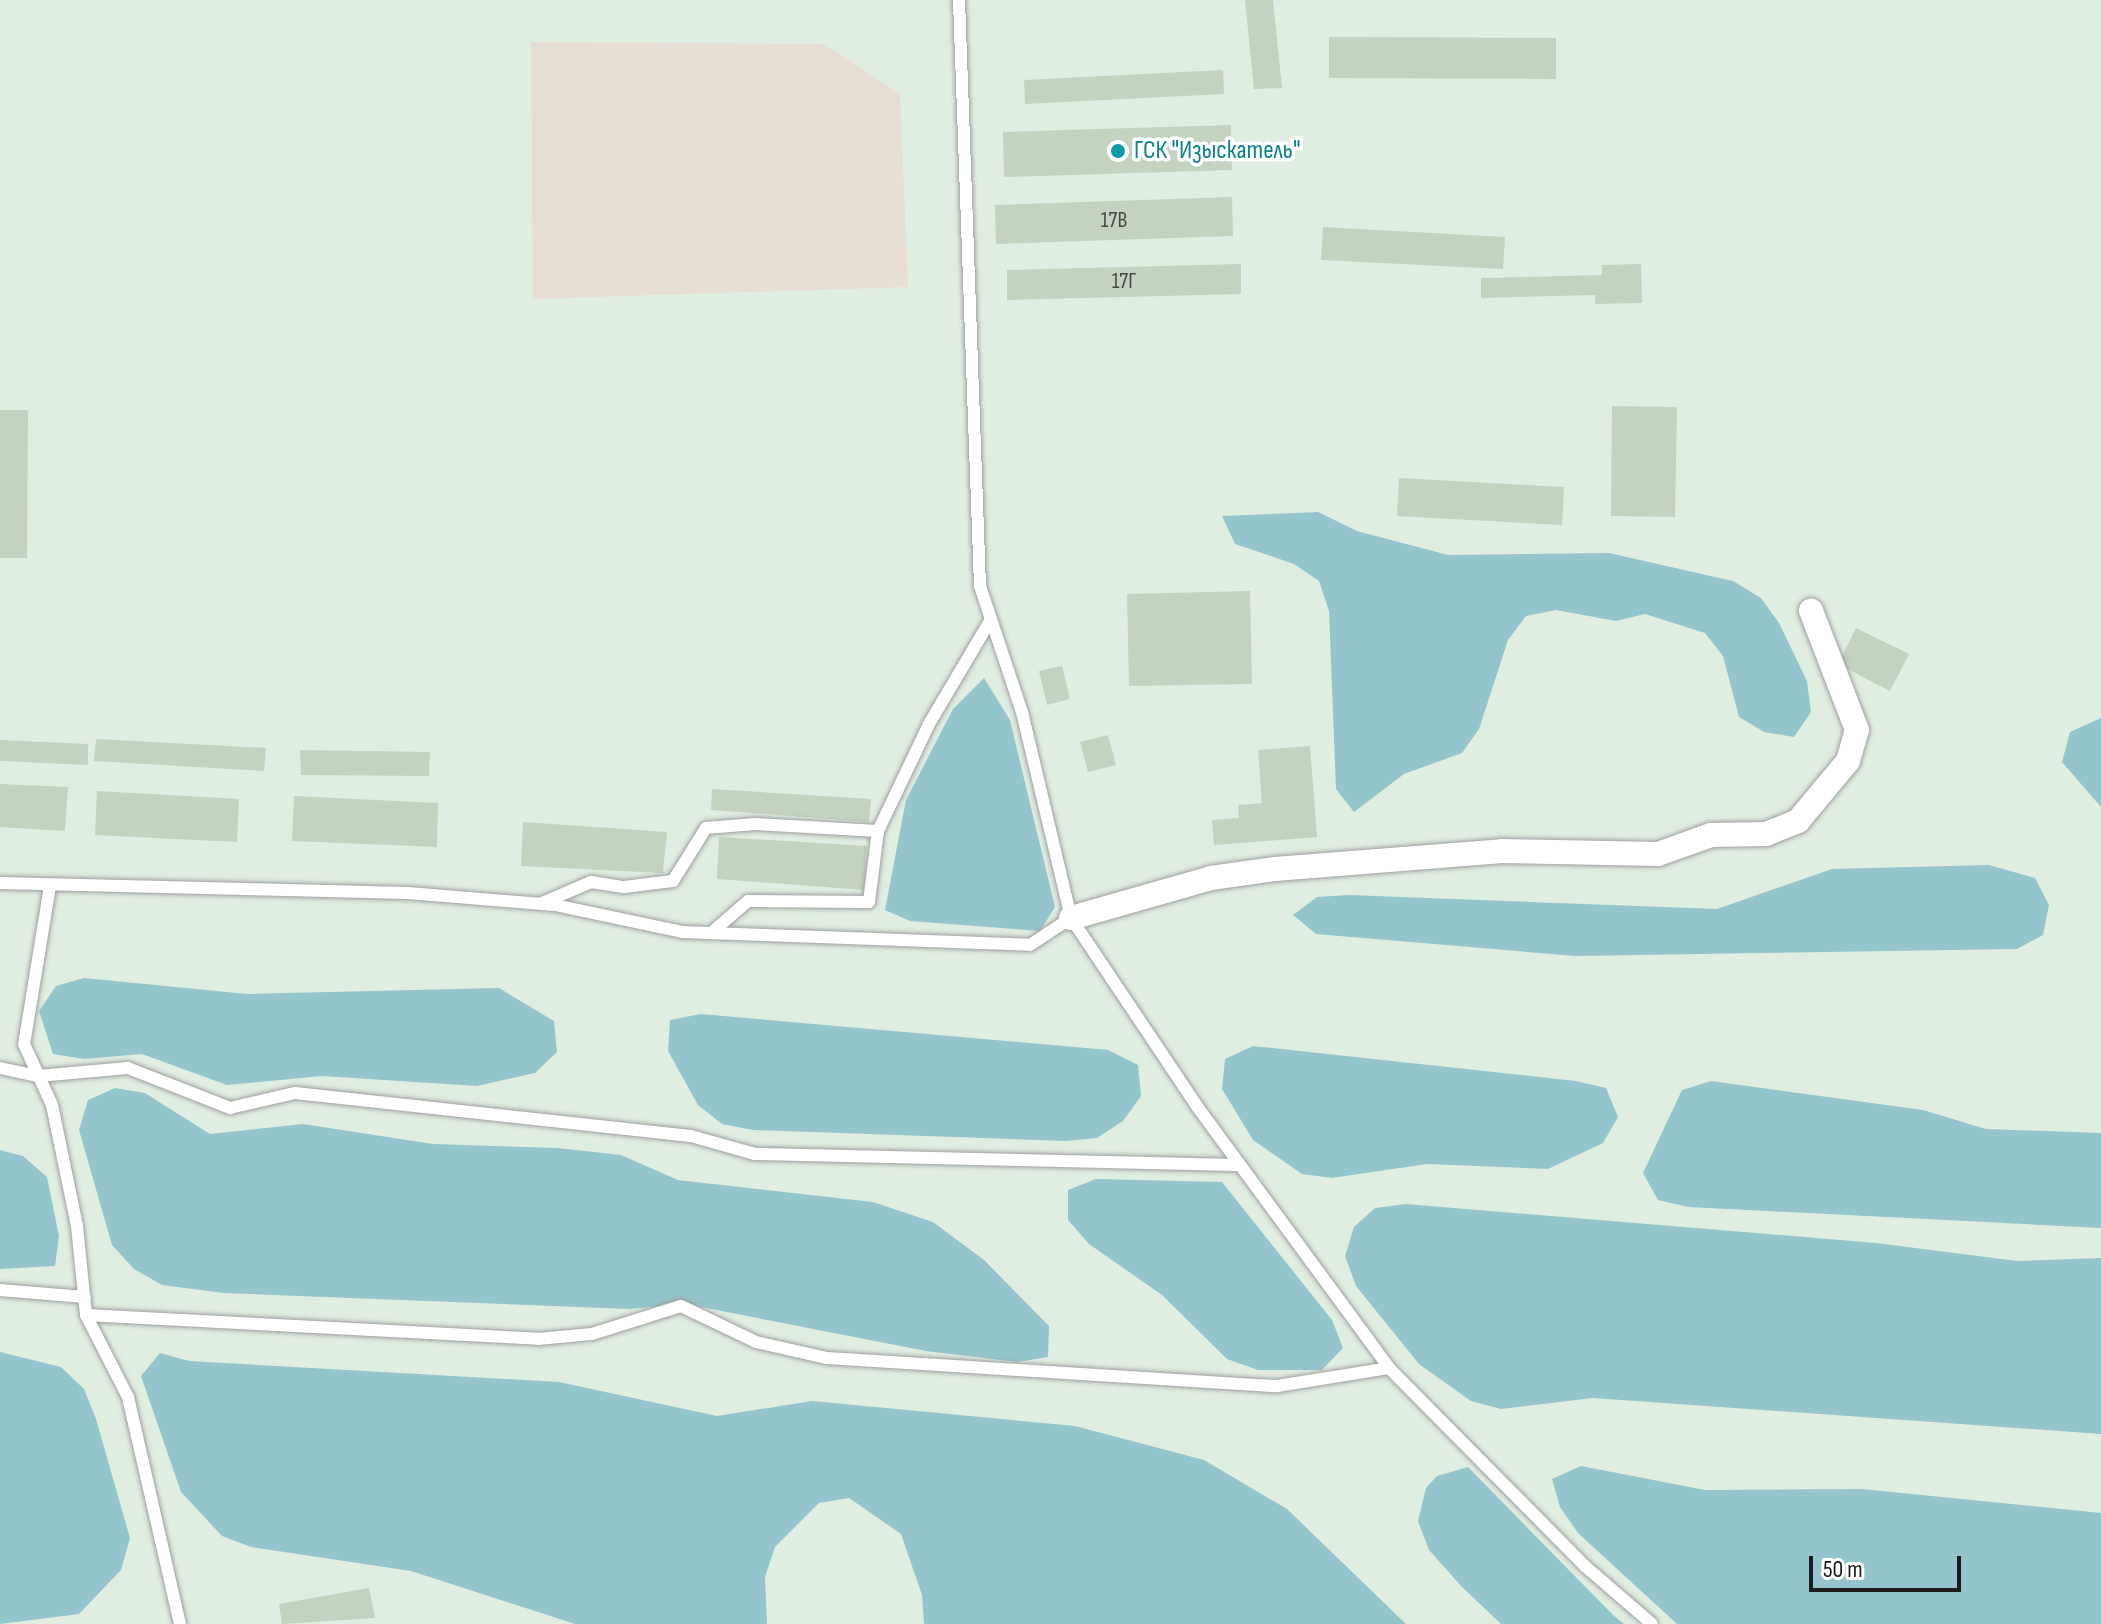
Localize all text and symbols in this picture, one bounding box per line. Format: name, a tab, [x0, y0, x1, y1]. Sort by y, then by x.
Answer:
place label: ГСК "Изыскатель"	[1134, 135, 1301, 167]
marker: ГСК "Изыскатель"	[1109, 142, 1127, 160]
house number: 17В	[1101, 208, 1127, 234]
house number: 17Г	[1112, 269, 1136, 295]
scale bar	[1813, 1540, 1965, 1590]
text: 50 m	[1823, 1555, 1863, 1584]

